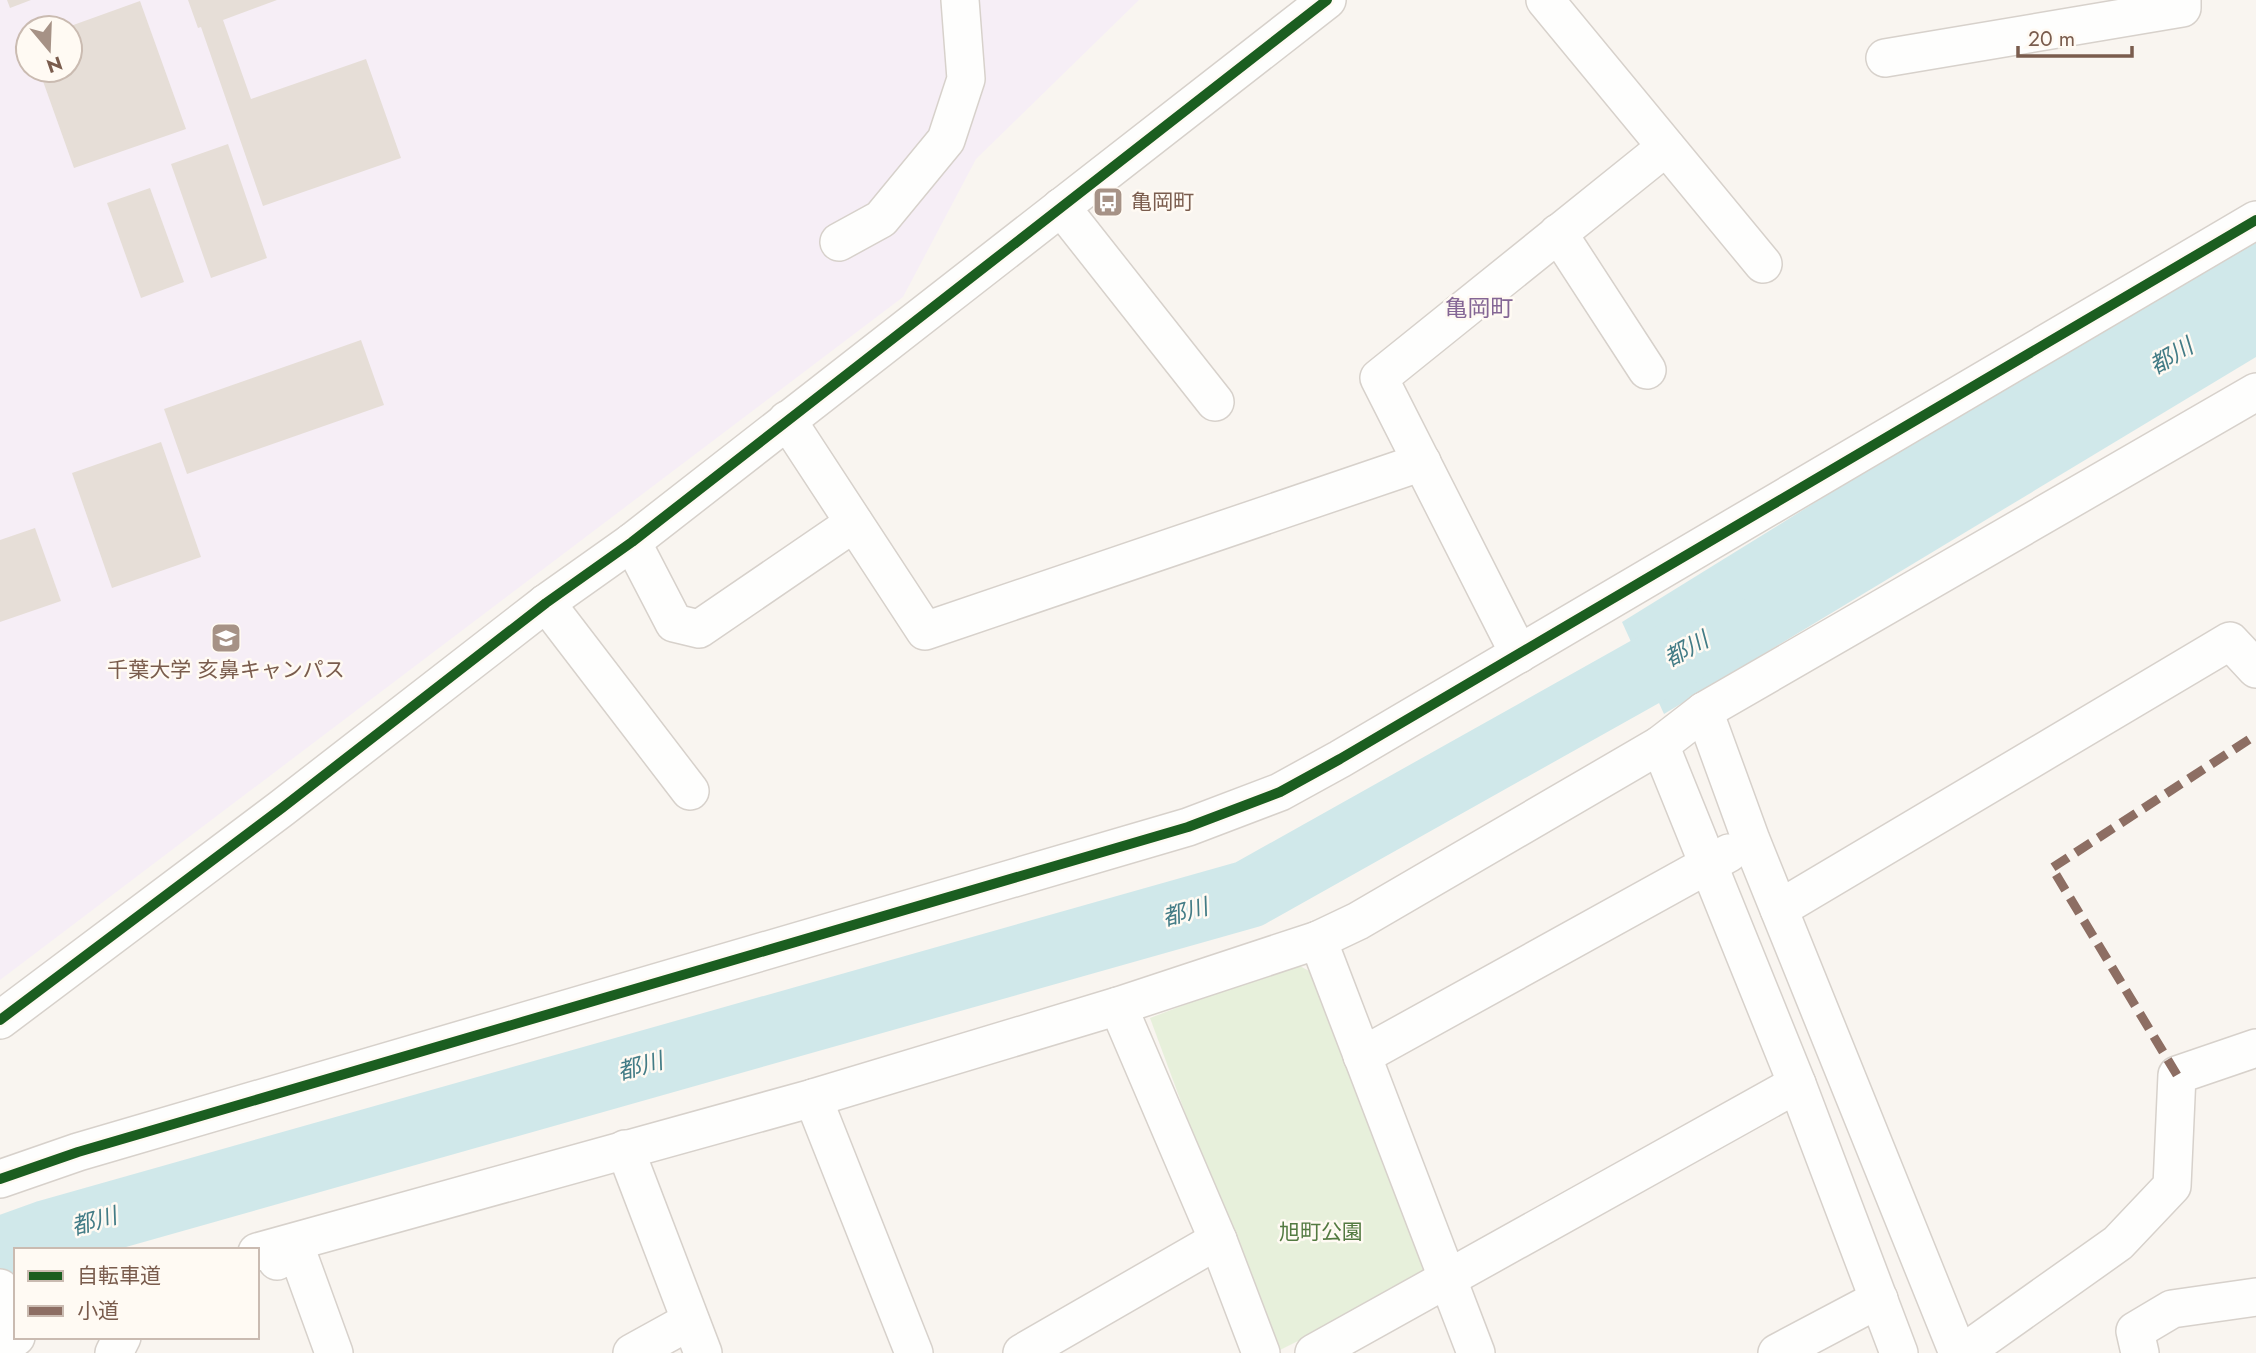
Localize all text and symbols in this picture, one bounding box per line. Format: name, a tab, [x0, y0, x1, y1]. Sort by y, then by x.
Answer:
north arrow	[14, 14, 84, 84]
scale bar	[2018, 14, 2132, 58]
text: 20 m	[2028, 24, 2075, 54]
text: N	[43, 49, 66, 80]
bus stop icon: 亀岡町	[1091, 185, 1125, 219]
place label: 亀岡町	[1131, 187, 1194, 217]
district label: 亀岡町	[1445, 291, 1514, 325]
water label: 都川	[2143, 328, 2202, 382]
school or university icon: 千葉大学 亥鼻キャンパス	[209, 621, 243, 655]
water label: 都川	[1658, 622, 1717, 675]
place label: 千葉大学 亥鼻キャンパス	[107, 655, 345, 685]
water label: 都川	[1158, 888, 1215, 935]
water label: 都川	[613, 1042, 670, 1089]
water label: 都川	[67, 1197, 124, 1244]
park label: 旭町公園	[1279, 1217, 1363, 1247]
legend	[14, 1248, 259, 1339]
text: 自転車道	[77, 1261, 161, 1291]
text: 小道	[77, 1296, 119, 1326]

